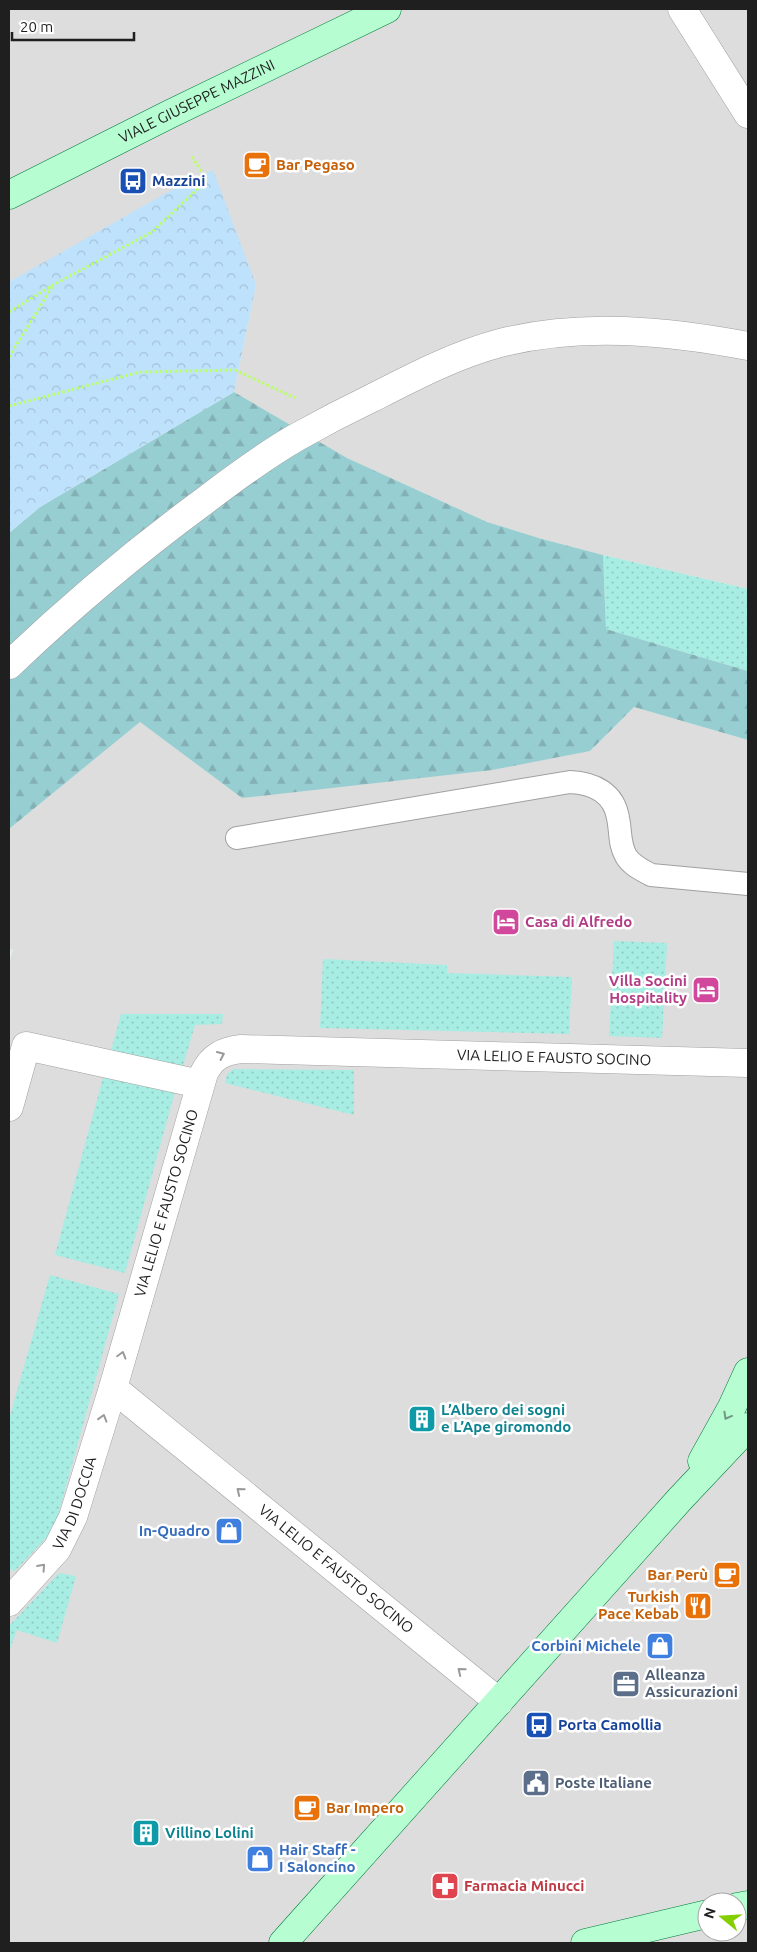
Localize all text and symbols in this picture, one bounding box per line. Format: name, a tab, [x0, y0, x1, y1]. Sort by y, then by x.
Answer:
scale bar	[12, 10, 135, 42]
text: 20 m	[20, 18, 53, 35]
street label: VIALE GIUSEPPE MAZZINI	[116, 56, 277, 146]
cafe icon: Bar Pegaso	[242, 150, 272, 180]
place label: Bar Pegaso	[276, 156, 355, 173]
bus stop icon: Mazzini	[118, 166, 148, 196]
place label: Mazzini	[152, 172, 205, 189]
hotel icon: Casa di Alfredo	[491, 907, 521, 937]
place label: Casa di Alfredo	[525, 913, 632, 930]
place label: Villa Socini Hospitality	[609, 972, 687, 1006]
hotel icon: Villa Socini Hospitality	[691, 975, 721, 1005]
street label: VIA LELIO E FAUSTO SOCINO	[457, 1046, 651, 1068]
one-way arrow	[216, 1051, 225, 1061]
street label: VIA LELIO E FAUSTO SOCINO	[131, 1107, 201, 1299]
one-way arrow	[116, 1351, 127, 1360]
place label: L’Albero dei sogni e L’Ape giromondo	[441, 1401, 571, 1435]
building icon: L’Albero dei sogni e L’Ape giromondo	[407, 1404, 437, 1434]
one-way arrow	[723, 1410, 733, 1419]
one-way arrow	[98, 1414, 108, 1423]
street label: VIA DI DOCCIA	[49, 1454, 99, 1552]
one-way arrow	[237, 1489, 246, 1497]
street label: VIA LELIO E FAUSTO SOCINO	[256, 1501, 417, 1636]
shop icon: In-Quadro	[214, 1516, 244, 1546]
place label: In-Quadro	[139, 1522, 210, 1539]
cafe icon: Bar Perù	[712, 1560, 742, 1590]
one-way arrow	[36, 1563, 45, 1572]
place label: Bar Perù	[647, 1566, 708, 1583]
place label: Turkish Pace Kebab	[598, 1588, 679, 1622]
restaurant icon: Turkish Pace Kebab	[683, 1591, 713, 1621]
shop icon: Corbini Michele	[645, 1631, 675, 1661]
place label: Corbini Michele	[531, 1637, 641, 1654]
place label: Alleanza Assicurazioni	[645, 1666, 738, 1700]
one-way arrow	[458, 1669, 467, 1677]
office icon: Alleanza Assicurazioni	[611, 1669, 641, 1699]
bus stop icon: Porta Camollia	[524, 1710, 554, 1740]
place label: Porta Camollia	[558, 1716, 662, 1733]
public building icon: Poste Italiane	[521, 1768, 551, 1798]
place label: Poste Italiane	[555, 1774, 652, 1791]
cafe icon: Bar Impero	[292, 1793, 322, 1823]
place label: Bar Impero	[326, 1799, 404, 1816]
building icon: Villino Lolini	[131, 1818, 161, 1848]
place label: Villino Lolini	[165, 1824, 254, 1841]
place label: Hair Staff - I Saloncino	[279, 1841, 356, 1875]
shop icon: Hair Staff - I Saloncino	[245, 1844, 275, 1874]
pharmacy icon: Farmacia Minucci	[430, 1871, 460, 1901]
place label: Farmacia Minucci	[464, 1877, 584, 1894]
north arrow	[697, 1892, 747, 1942]
text: N	[700, 1906, 719, 1920]

